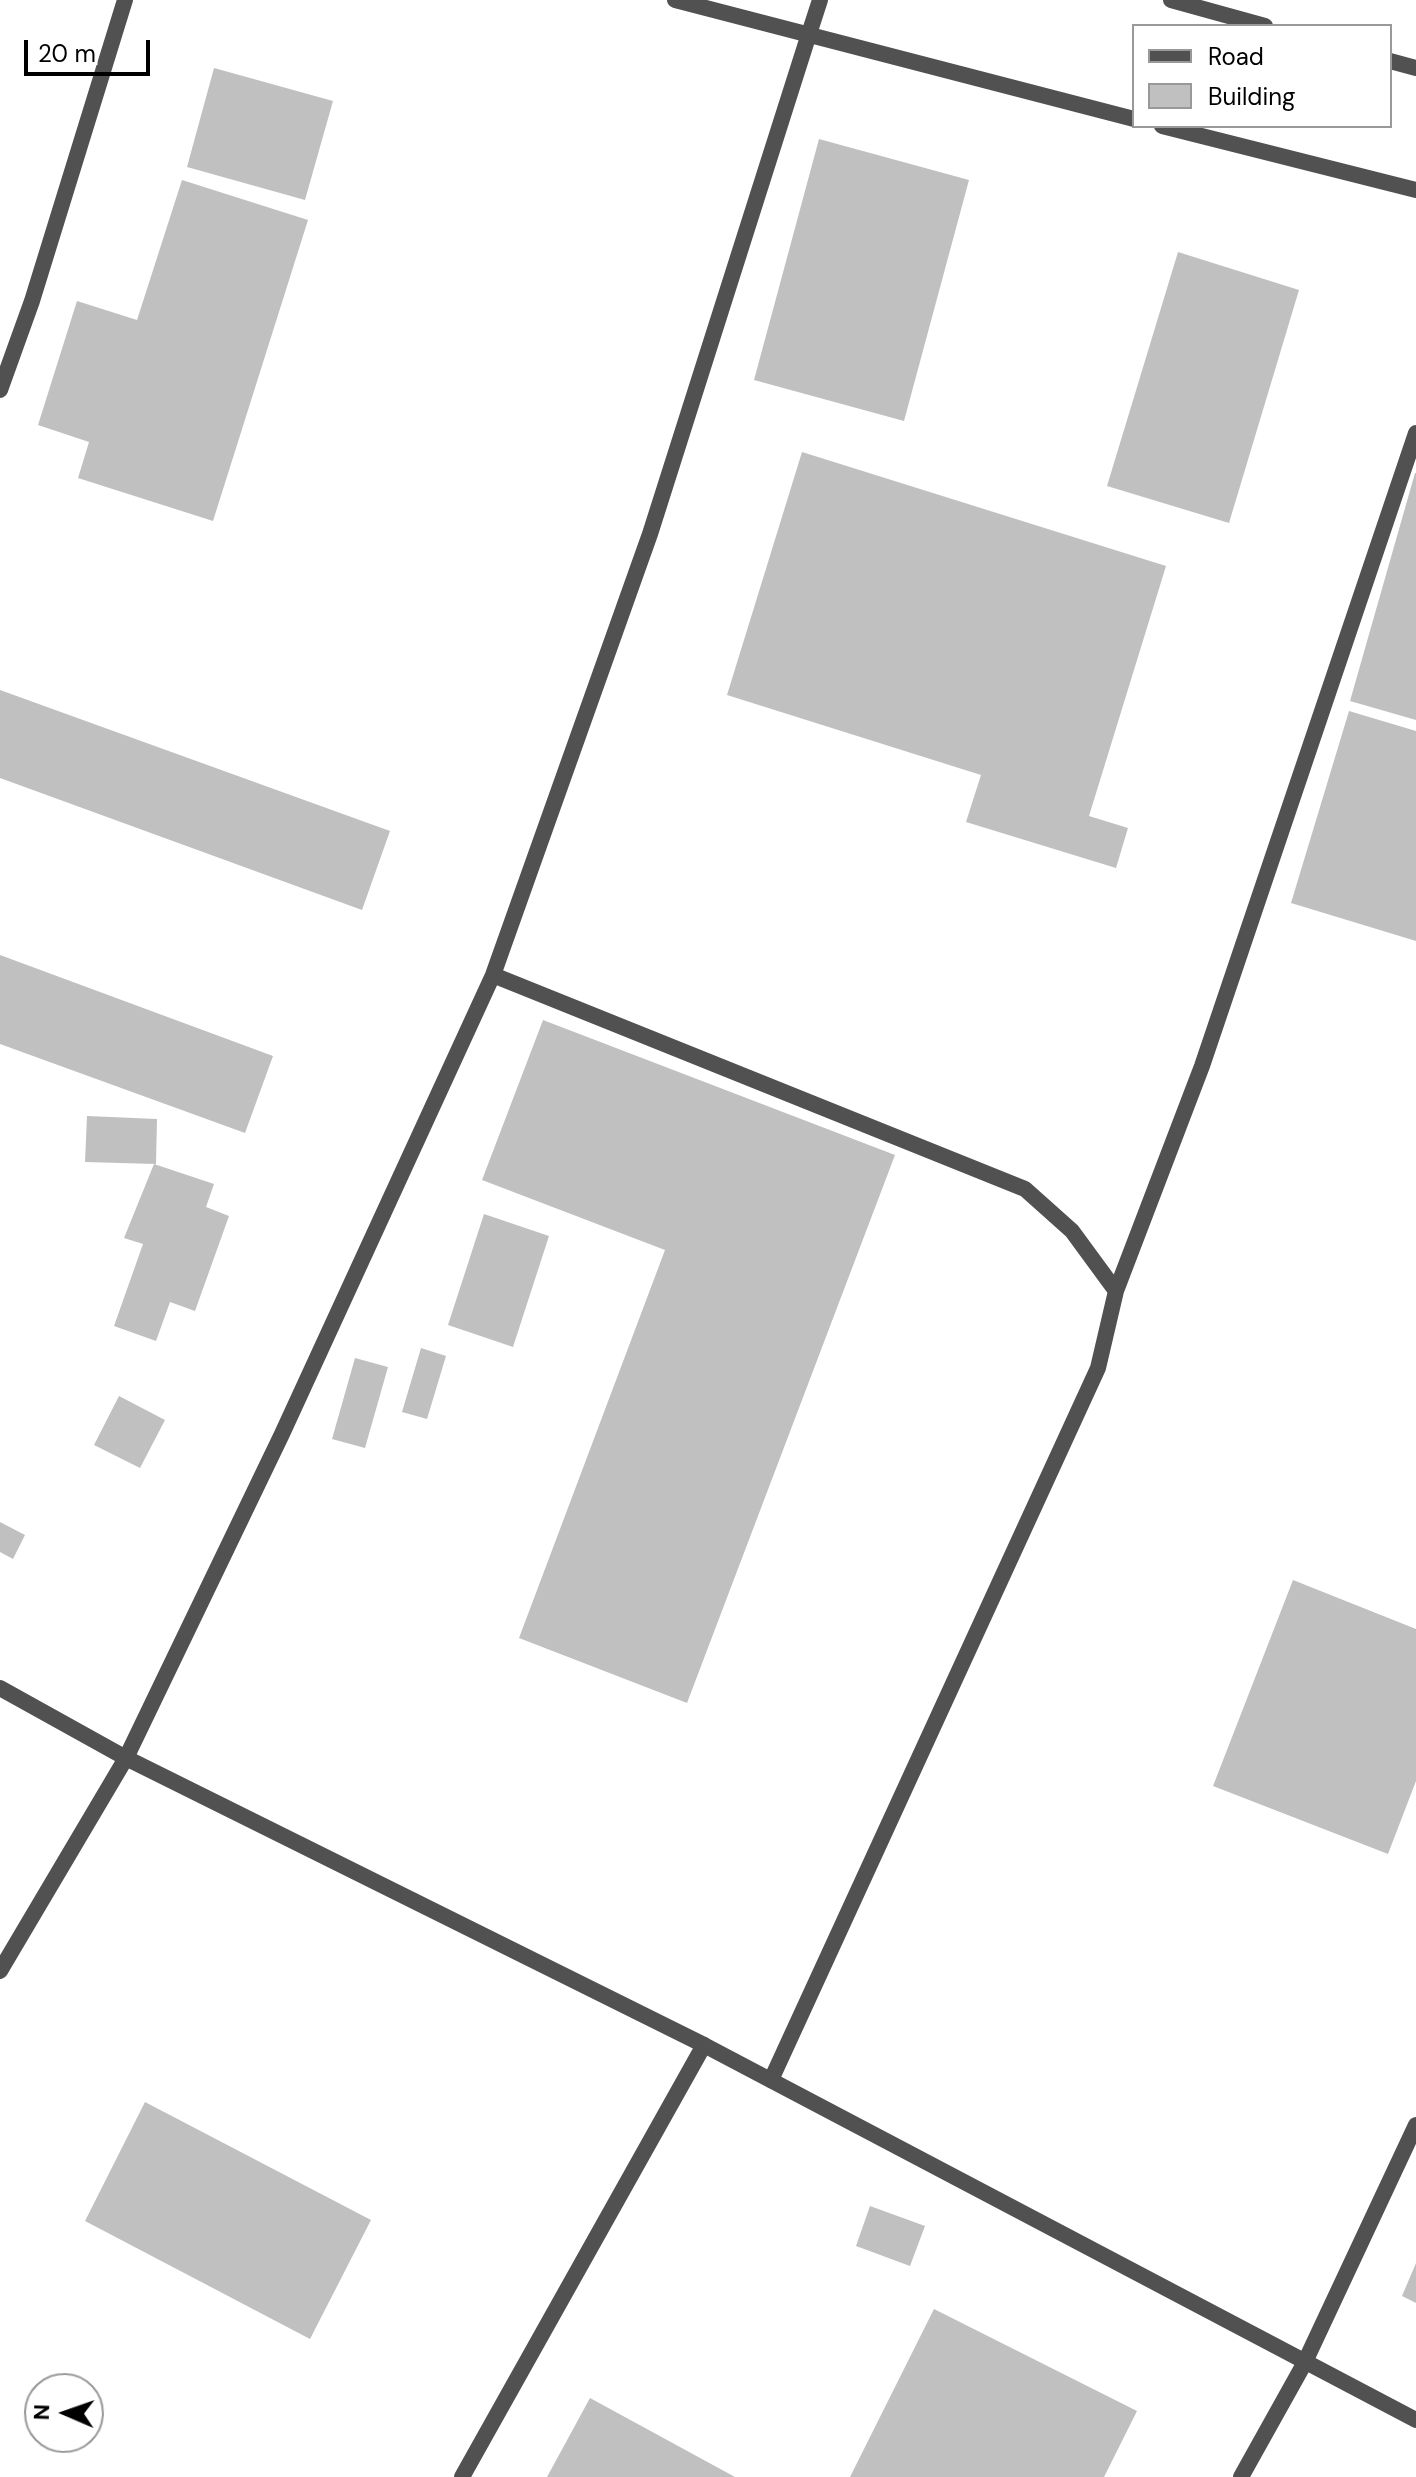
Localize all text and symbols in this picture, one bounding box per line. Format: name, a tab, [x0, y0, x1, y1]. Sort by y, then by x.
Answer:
scale bar	[28, 24, 154, 74]
legend	[1132, 24, 1392, 128]
text: 20 m	[38, 38, 96, 69]
text: Road	[1208, 41, 1264, 72]
text: Building	[1208, 81, 1295, 112]
north arrow	[24, 2373, 104, 2453]
text: N	[27, 2404, 56, 2421]

